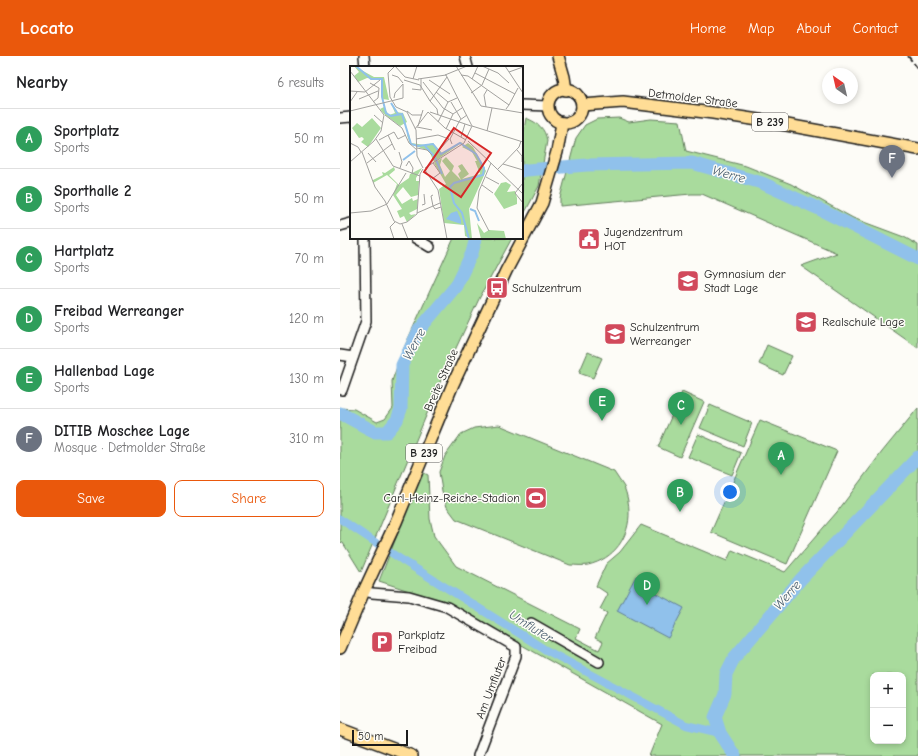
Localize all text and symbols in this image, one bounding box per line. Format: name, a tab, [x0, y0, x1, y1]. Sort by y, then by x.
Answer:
text: Locato	[20, 17, 74, 39]
text: Home	[690, 20, 726, 37]
text: Map	[748, 20, 774, 37]
text: About	[796, 20, 831, 37]
text: Contact	[853, 20, 898, 37]
inset map	[350, 66, 523, 239]
north arrow	[822, 68, 858, 104]
text: Nearby	[16, 73, 67, 92]
text: 6 results	[277, 75, 324, 90]
street label: Detmolder Straße	[647, 86, 739, 110]
road number: B 239	[752, 113, 788, 131]
text: Sportplatz	[54, 122, 119, 140]
text: A	[25, 131, 33, 146]
text: 50 m	[294, 131, 324, 146]
text: Sports	[54, 140, 89, 155]
pin: F	[879, 145, 905, 178]
water label: Werre	[711, 162, 748, 186]
text: Sporthalle 2	[54, 182, 132, 200]
text: B	[25, 191, 33, 206]
text: 50 m	[294, 191, 324, 206]
text: Sports	[54, 200, 89, 215]
place label: Jugendzentrum HOT	[604, 225, 683, 253]
public building icon: Jugendzentrum HOT	[576, 226, 602, 252]
text: Hartplatz	[54, 242, 114, 260]
text: C	[25, 251, 33, 266]
text: 70 m	[295, 251, 324, 266]
text: Sports	[54, 260, 89, 275]
place label: Gymnasium der Stadt Lage	[704, 267, 786, 295]
school or university icon: Gymnasium der Stadt Lage	[675, 268, 701, 294]
bus stop icon: Schulzentrum	[484, 275, 510, 301]
place label: Schulzentrum	[512, 281, 582, 295]
text: Freibad Werreanger	[54, 302, 184, 320]
school or university icon: Realschule Lage	[793, 309, 819, 335]
text: D	[25, 311, 33, 326]
text: 120 m	[289, 311, 324, 326]
place label: Realschule Lage	[822, 315, 904, 329]
text: Sports	[54, 320, 89, 335]
place label: Schulzentrum Werreanger	[630, 320, 700, 348]
school or university icon: Schulzentrum Werreanger	[602, 321, 628, 347]
water label: Werre	[399, 325, 429, 362]
street label: Breite Straße	[421, 347, 461, 413]
text: Hallenbad Lage	[54, 362, 155, 380]
text: E	[25, 371, 33, 386]
text: 130 m	[289, 371, 324, 386]
text: Sports	[54, 380, 89, 395]
pin: E	[589, 388, 615, 421]
pin: C	[668, 392, 694, 425]
text: DITIB Moschee Lage	[54, 422, 190, 440]
text: F	[25, 431, 33, 446]
text: 310 m	[289, 431, 324, 446]
text: Mosque · Detmolder Straße	[54, 440, 206, 455]
pin: A	[768, 442, 794, 475]
road number: B 239	[406, 444, 442, 462]
pin: B	[667, 479, 693, 512]
button: Save	[16, 480, 166, 517]
button: Share	[174, 480, 324, 517]
your location	[720, 482, 740, 502]
sports icon: Carl-Heinz-Reiche-Stadion	[523, 485, 549, 511]
place label: Carl-Heinz-Reiche-Stadion	[383, 491, 520, 505]
pin: D	[634, 572, 660, 605]
water label: Werre	[770, 577, 804, 613]
water label: Umfluter	[506, 607, 556, 646]
place label: Parkplatz Freibad	[398, 628, 446, 656]
parking icon: Parkplatz Freibad	[369, 629, 395, 655]
street label: Am Umfluter	[473, 655, 509, 721]
map controls	[870, 672, 906, 744]
button: +	[870, 672, 906, 708]
button: −	[870, 708, 906, 744]
scale bar	[352, 728, 408, 747]
text: 50 m	[358, 730, 383, 743]

